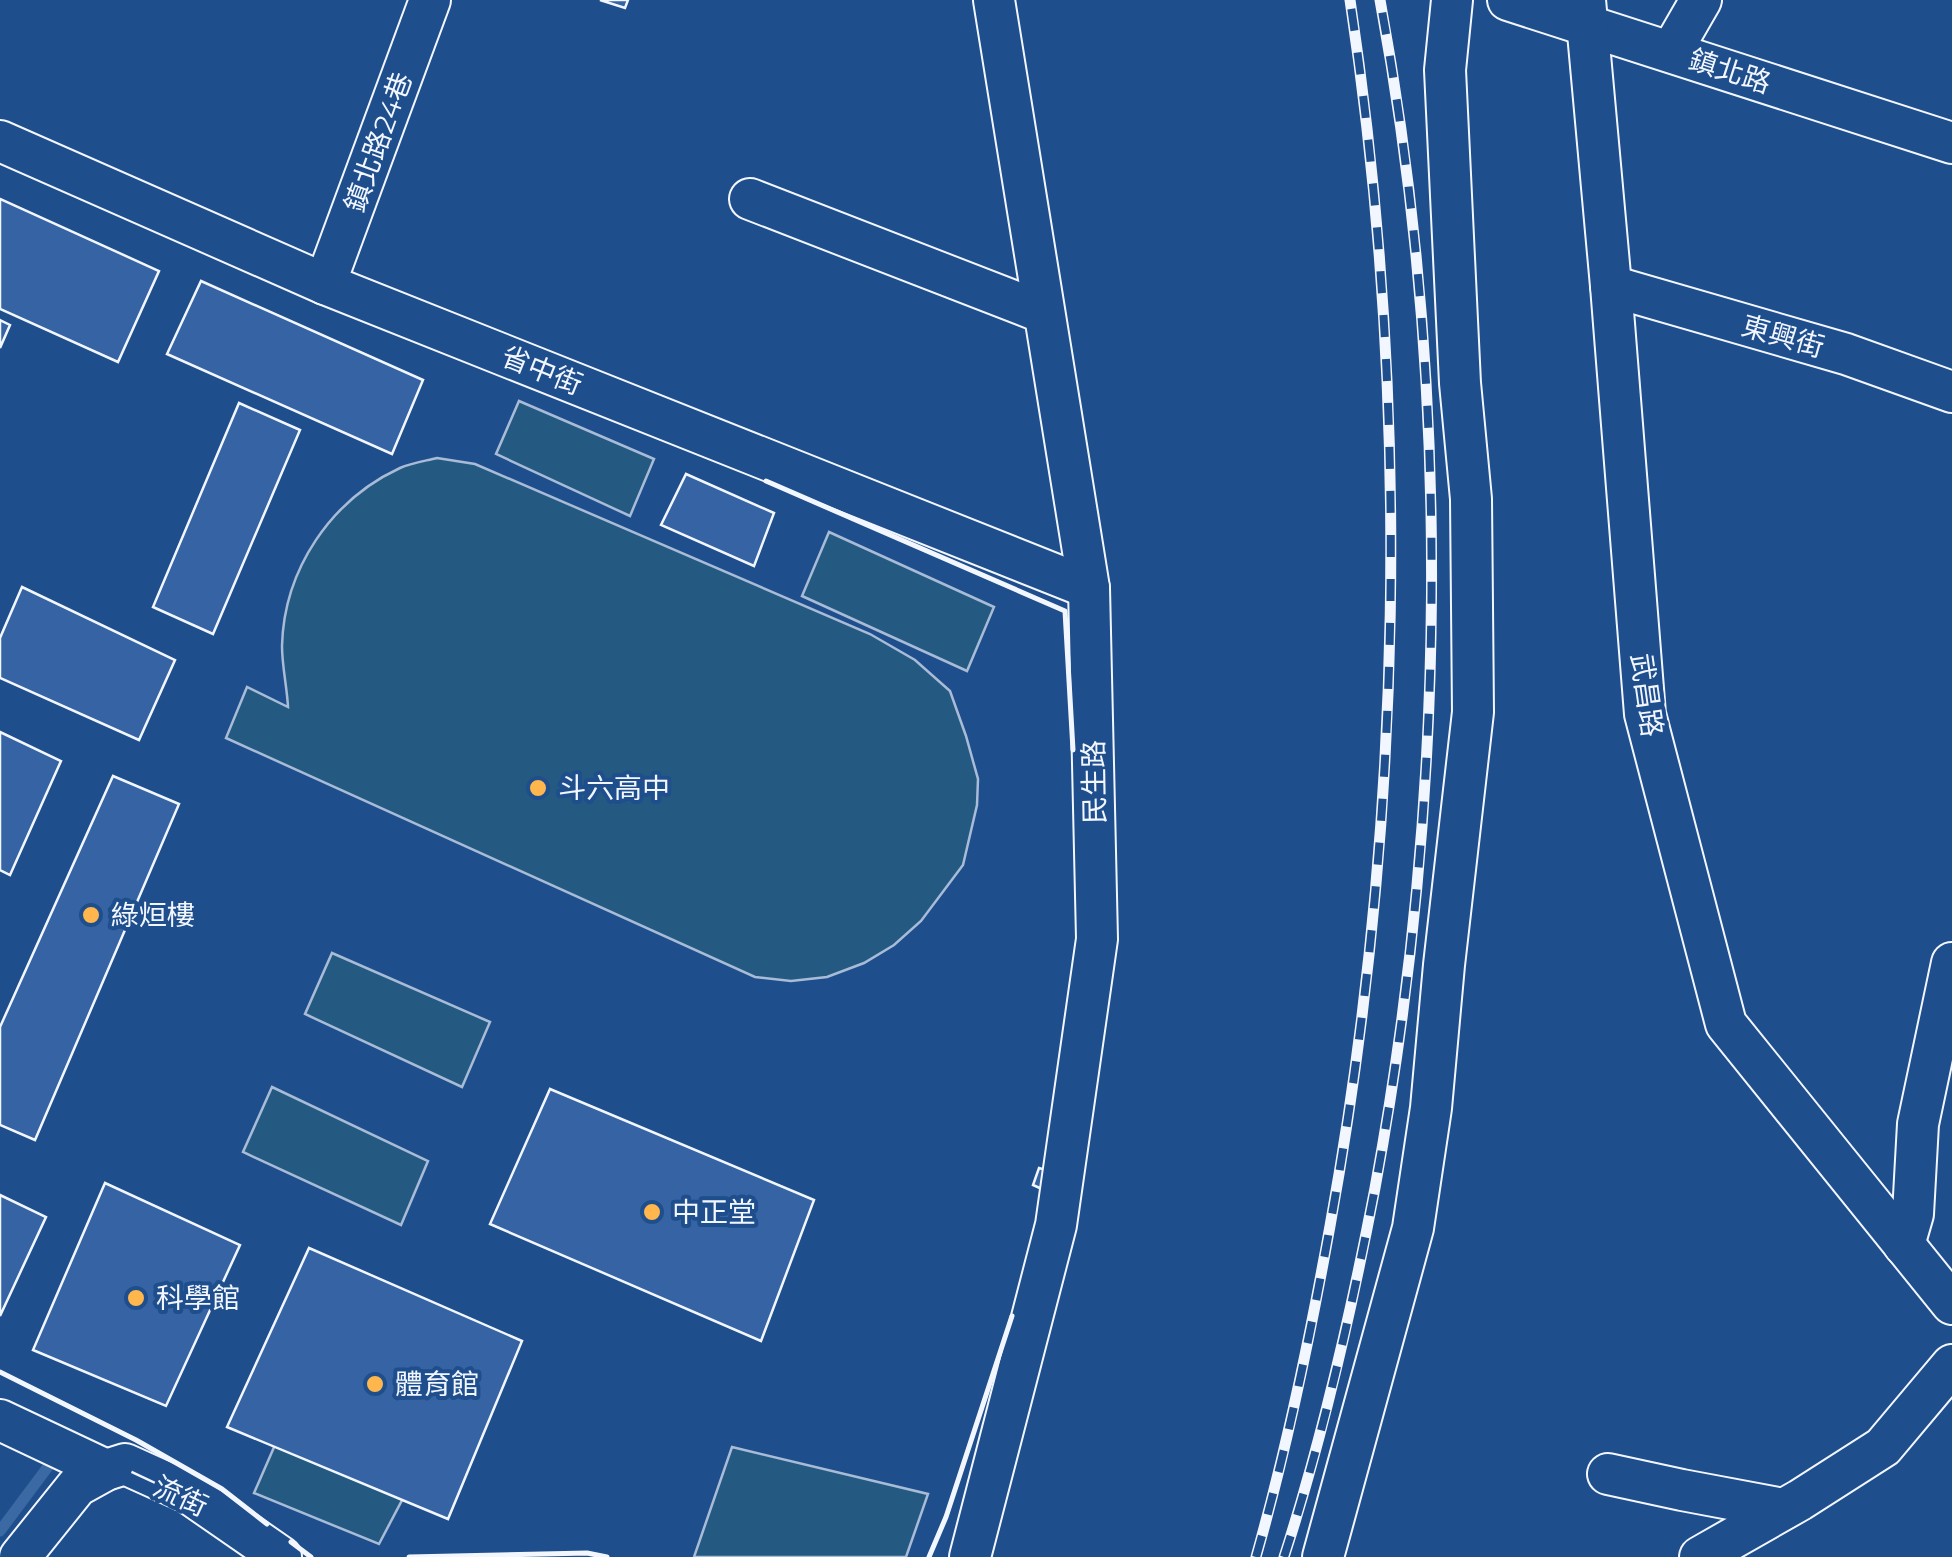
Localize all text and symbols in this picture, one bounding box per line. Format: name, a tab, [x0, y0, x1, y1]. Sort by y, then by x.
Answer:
street label: 鎮北路	[1685, 42, 1775, 100]
street label: 鎮北路24巷	[337, 68, 419, 216]
street label: 東興街	[1738, 308, 1828, 364]
street label: 省中街	[497, 339, 587, 401]
street label: 武昌路	[1624, 651, 1670, 739]
street label: 民生路	[1076, 740, 1112, 824]
place label: 斗六高中	[558, 771, 670, 805]
marker: 斗六高中	[527, 777, 549, 799]
place label: 綠烜樓	[111, 898, 195, 932]
marker: 綠烜樓	[80, 904, 102, 926]
place label: 中正堂	[672, 1195, 756, 1229]
marker: 中正堂	[641, 1201, 663, 1223]
place label: 科學館	[156, 1281, 240, 1315]
marker: 科學館	[125, 1287, 147, 1309]
place label: 體育館	[395, 1367, 479, 1401]
marker: 體育館	[364, 1373, 386, 1395]
street label: 一流街	[123, 1457, 213, 1523]

